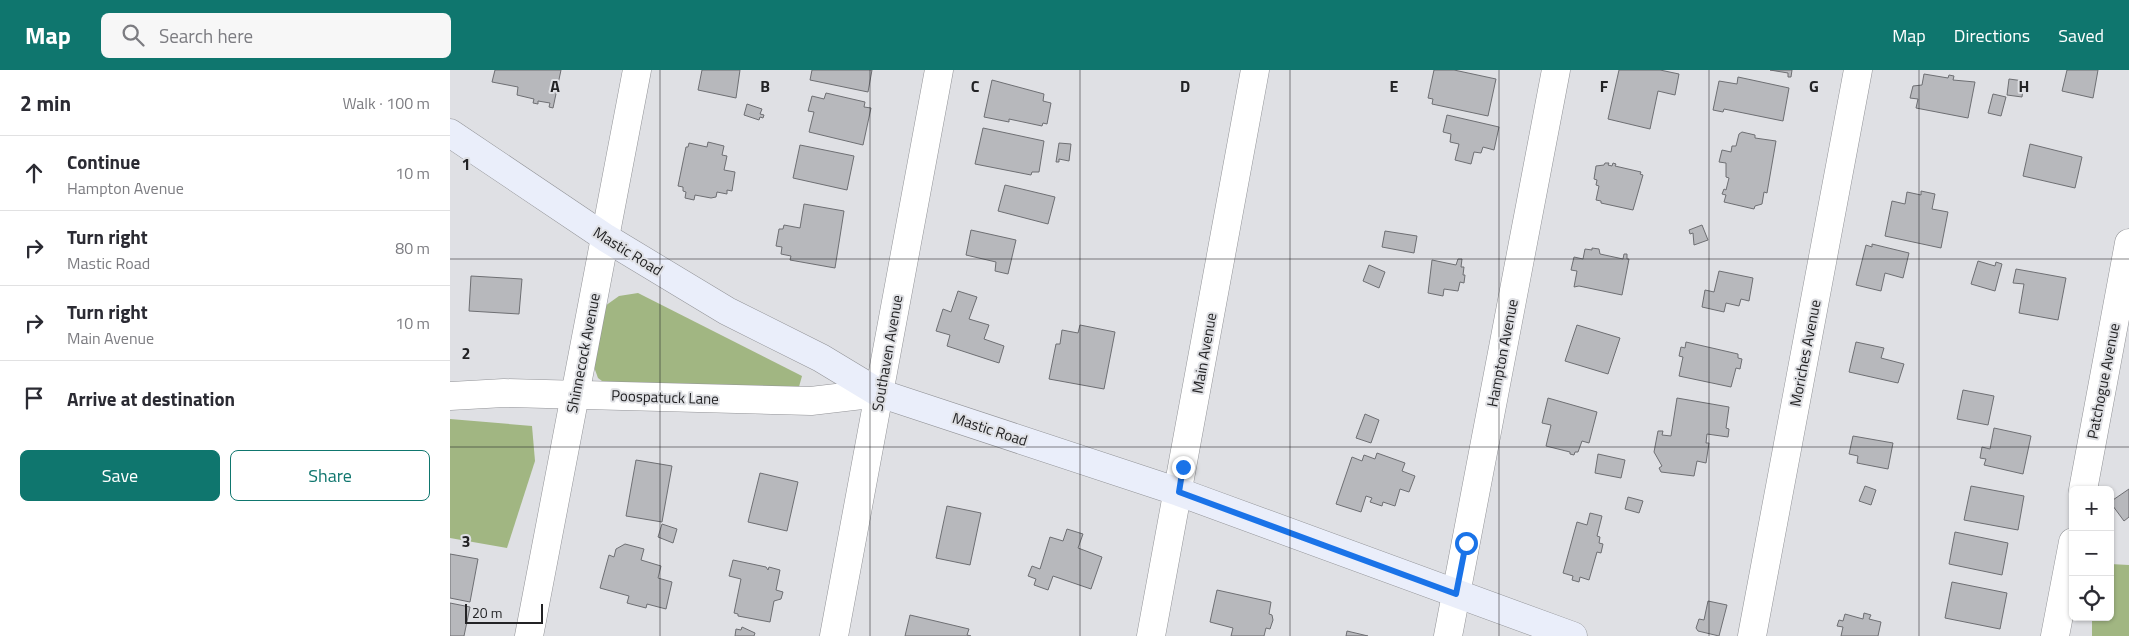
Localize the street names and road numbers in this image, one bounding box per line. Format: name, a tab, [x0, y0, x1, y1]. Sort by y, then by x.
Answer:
street label: Mastic Road	[589, 221, 667, 281]
street label: Shinnecock Avenue	[560, 291, 606, 415]
street label: Southaven Avenue	[865, 293, 909, 413]
street label: Hampton Avenue	[1480, 297, 1524, 409]
street label: Moriches Avenue	[1783, 298, 1827, 408]
street label: Main Avenue	[1186, 311, 1222, 395]
street label: Patchogue Avenue	[2080, 321, 2126, 441]
street label: Poospatuck Lane	[611, 384, 719, 410]
street label: Mastic Road	[949, 406, 1031, 452]

